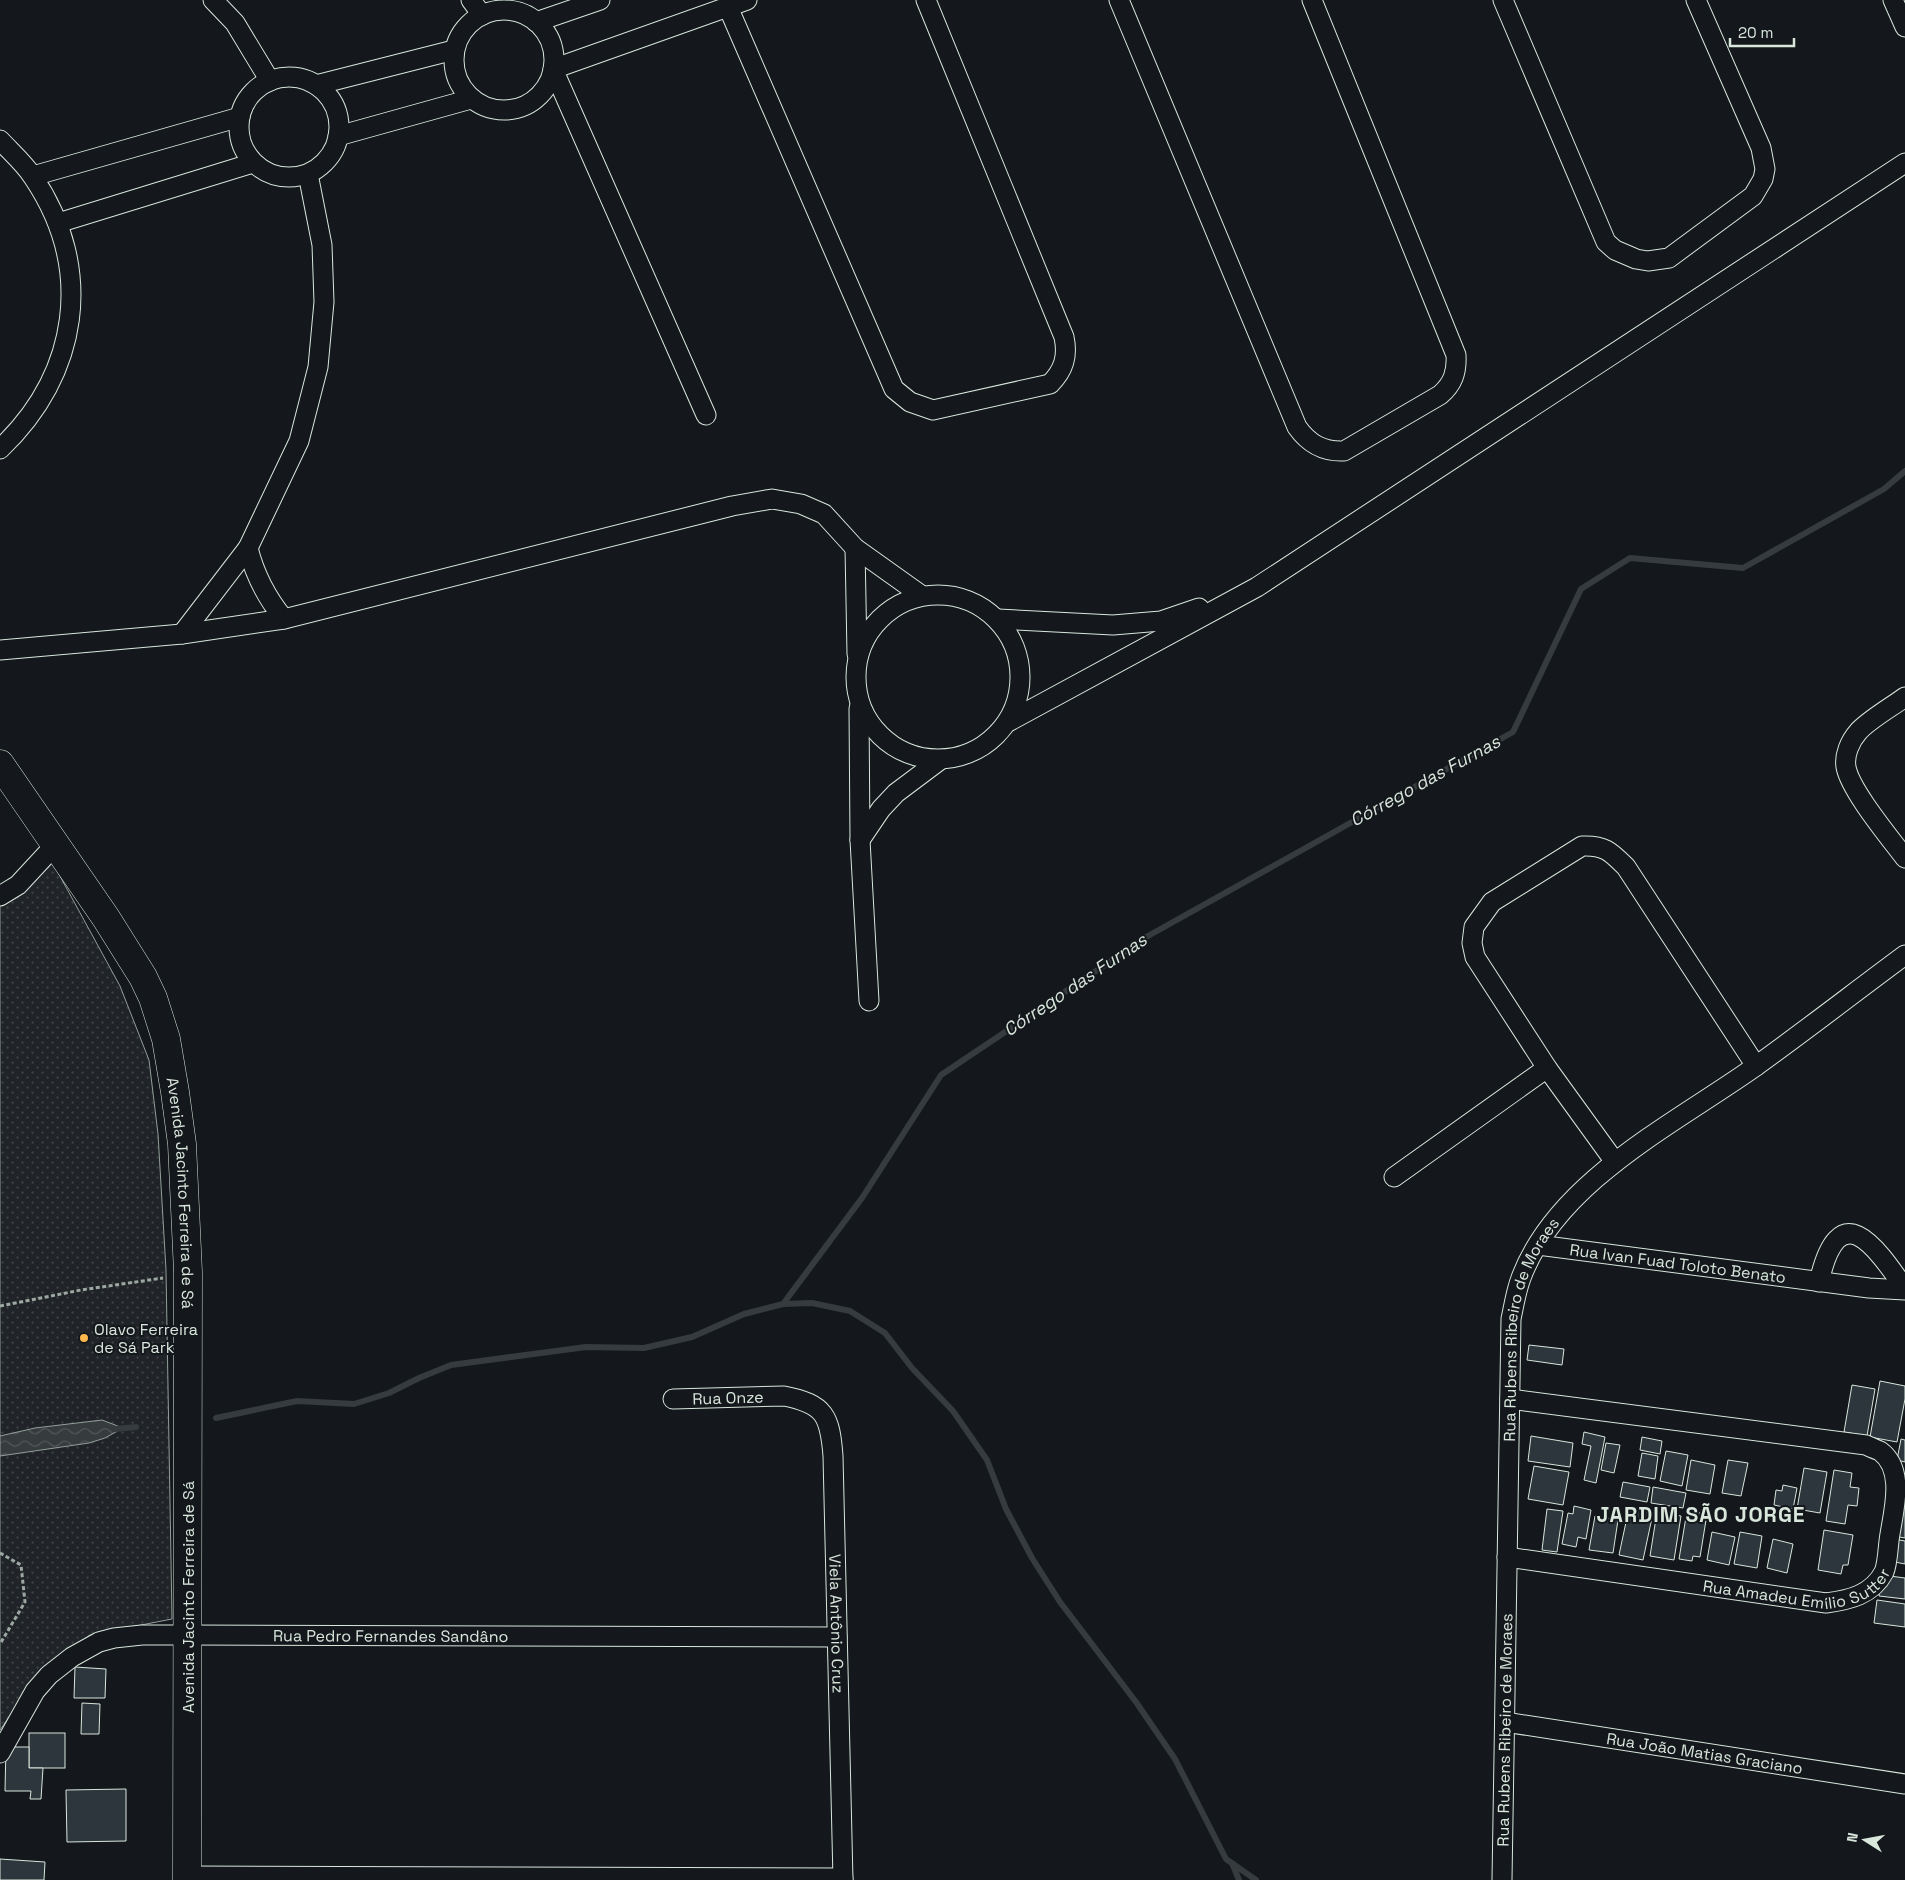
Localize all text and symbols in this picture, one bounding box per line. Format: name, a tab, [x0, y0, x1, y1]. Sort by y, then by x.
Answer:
scale bar	[1730, 15, 1794, 47]
text: 20 m	[1738, 23, 1773, 42]
water label: Córrego das Furnas	[1346, 729, 1504, 831]
water label: Córrego das Furnas	[999, 928, 1151, 1041]
street label: Avenida Jacinto Ferreira de Sá	[162, 1076, 198, 1309]
street label: Rua Rubens Ribeiro de Moraes	[1499, 1213, 1564, 1442]
street label: Rua Ivan Fuad Toloto Benato	[1568, 1239, 1787, 1288]
place label: Olavo Ferreira de Sá Park	[94, 1319, 198, 1358]
marker: Olavo Ferreira de Sá Park	[78, 1332, 90, 1344]
street label: Rua Onze	[692, 1387, 764, 1409]
street label: Avenida Jacinto Ferreira de Sá	[178, 1481, 199, 1713]
district label: JARDIM SÃO JORGE	[1597, 1501, 1805, 1528]
street label: Viela Antônio Cruz	[824, 1554, 849, 1693]
street label: Rua Amadeu Emílio Sutter	[1702, 1565, 1895, 1614]
street label: Rua Rubens Ribeiro de Moraes	[1493, 1613, 1517, 1847]
street label: Rua Pedro Fernandes Sandâno	[273, 1625, 509, 1647]
street label: Rua João Matias Graciano	[1605, 1728, 1804, 1779]
north arrow	[1840, 1815, 1890, 1865]
text: N	[1843, 1831, 1862, 1844]

